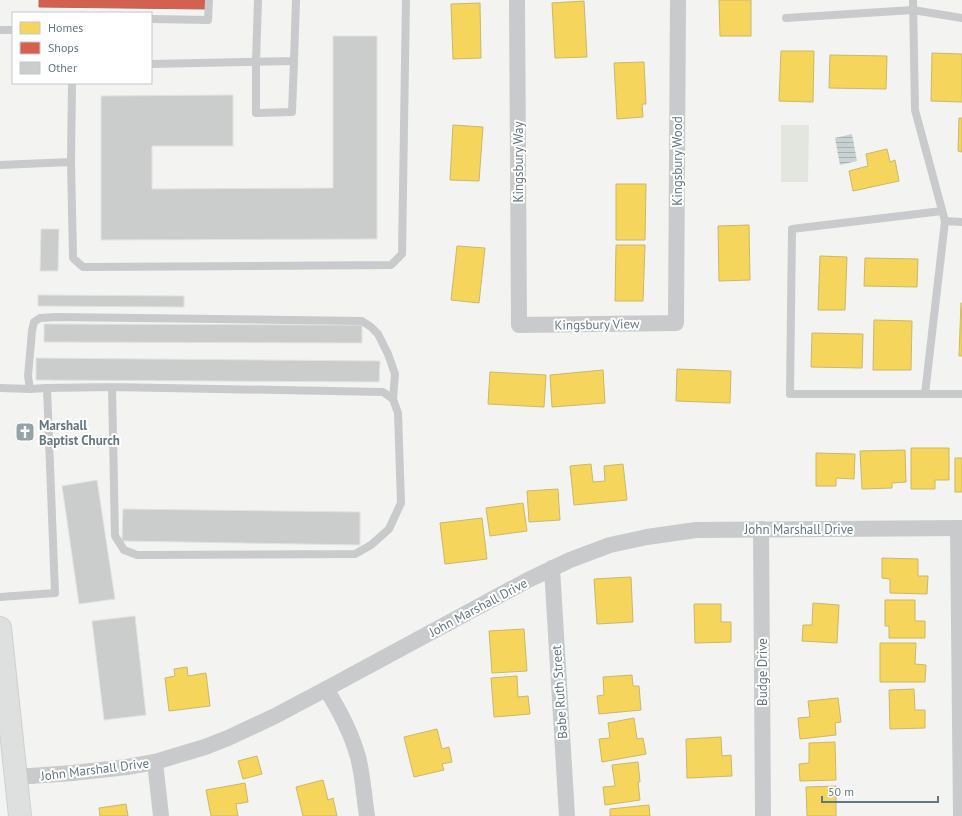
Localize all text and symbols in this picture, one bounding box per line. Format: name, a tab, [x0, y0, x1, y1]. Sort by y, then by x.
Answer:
legend	[12, 12, 152, 84]
text: Homes	[48, 20, 83, 35]
text: Shops	[48, 40, 79, 55]
text: Other	[48, 60, 77, 75]
street label: Kingsbury Wood	[669, 116, 686, 206]
street label: Kingsbury Way	[510, 122, 527, 202]
street label: Kingsbury View	[554, 315, 640, 334]
place label: Marshall Baptist Church	[39, 417, 120, 449]
church icon: Marshall Baptist Church	[14, 421, 36, 443]
street label: John Marshall Drive	[744, 521, 853, 538]
street label: John Marshall Drive	[425, 574, 530, 641]
street label: Budge Drive	[754, 638, 771, 706]
street label: Babe Ruth Street	[548, 644, 571, 739]
street label: John Marshall Drive	[39, 754, 150, 785]
scale bar	[822, 778, 938, 804]
text: 50 m	[828, 784, 854, 799]

